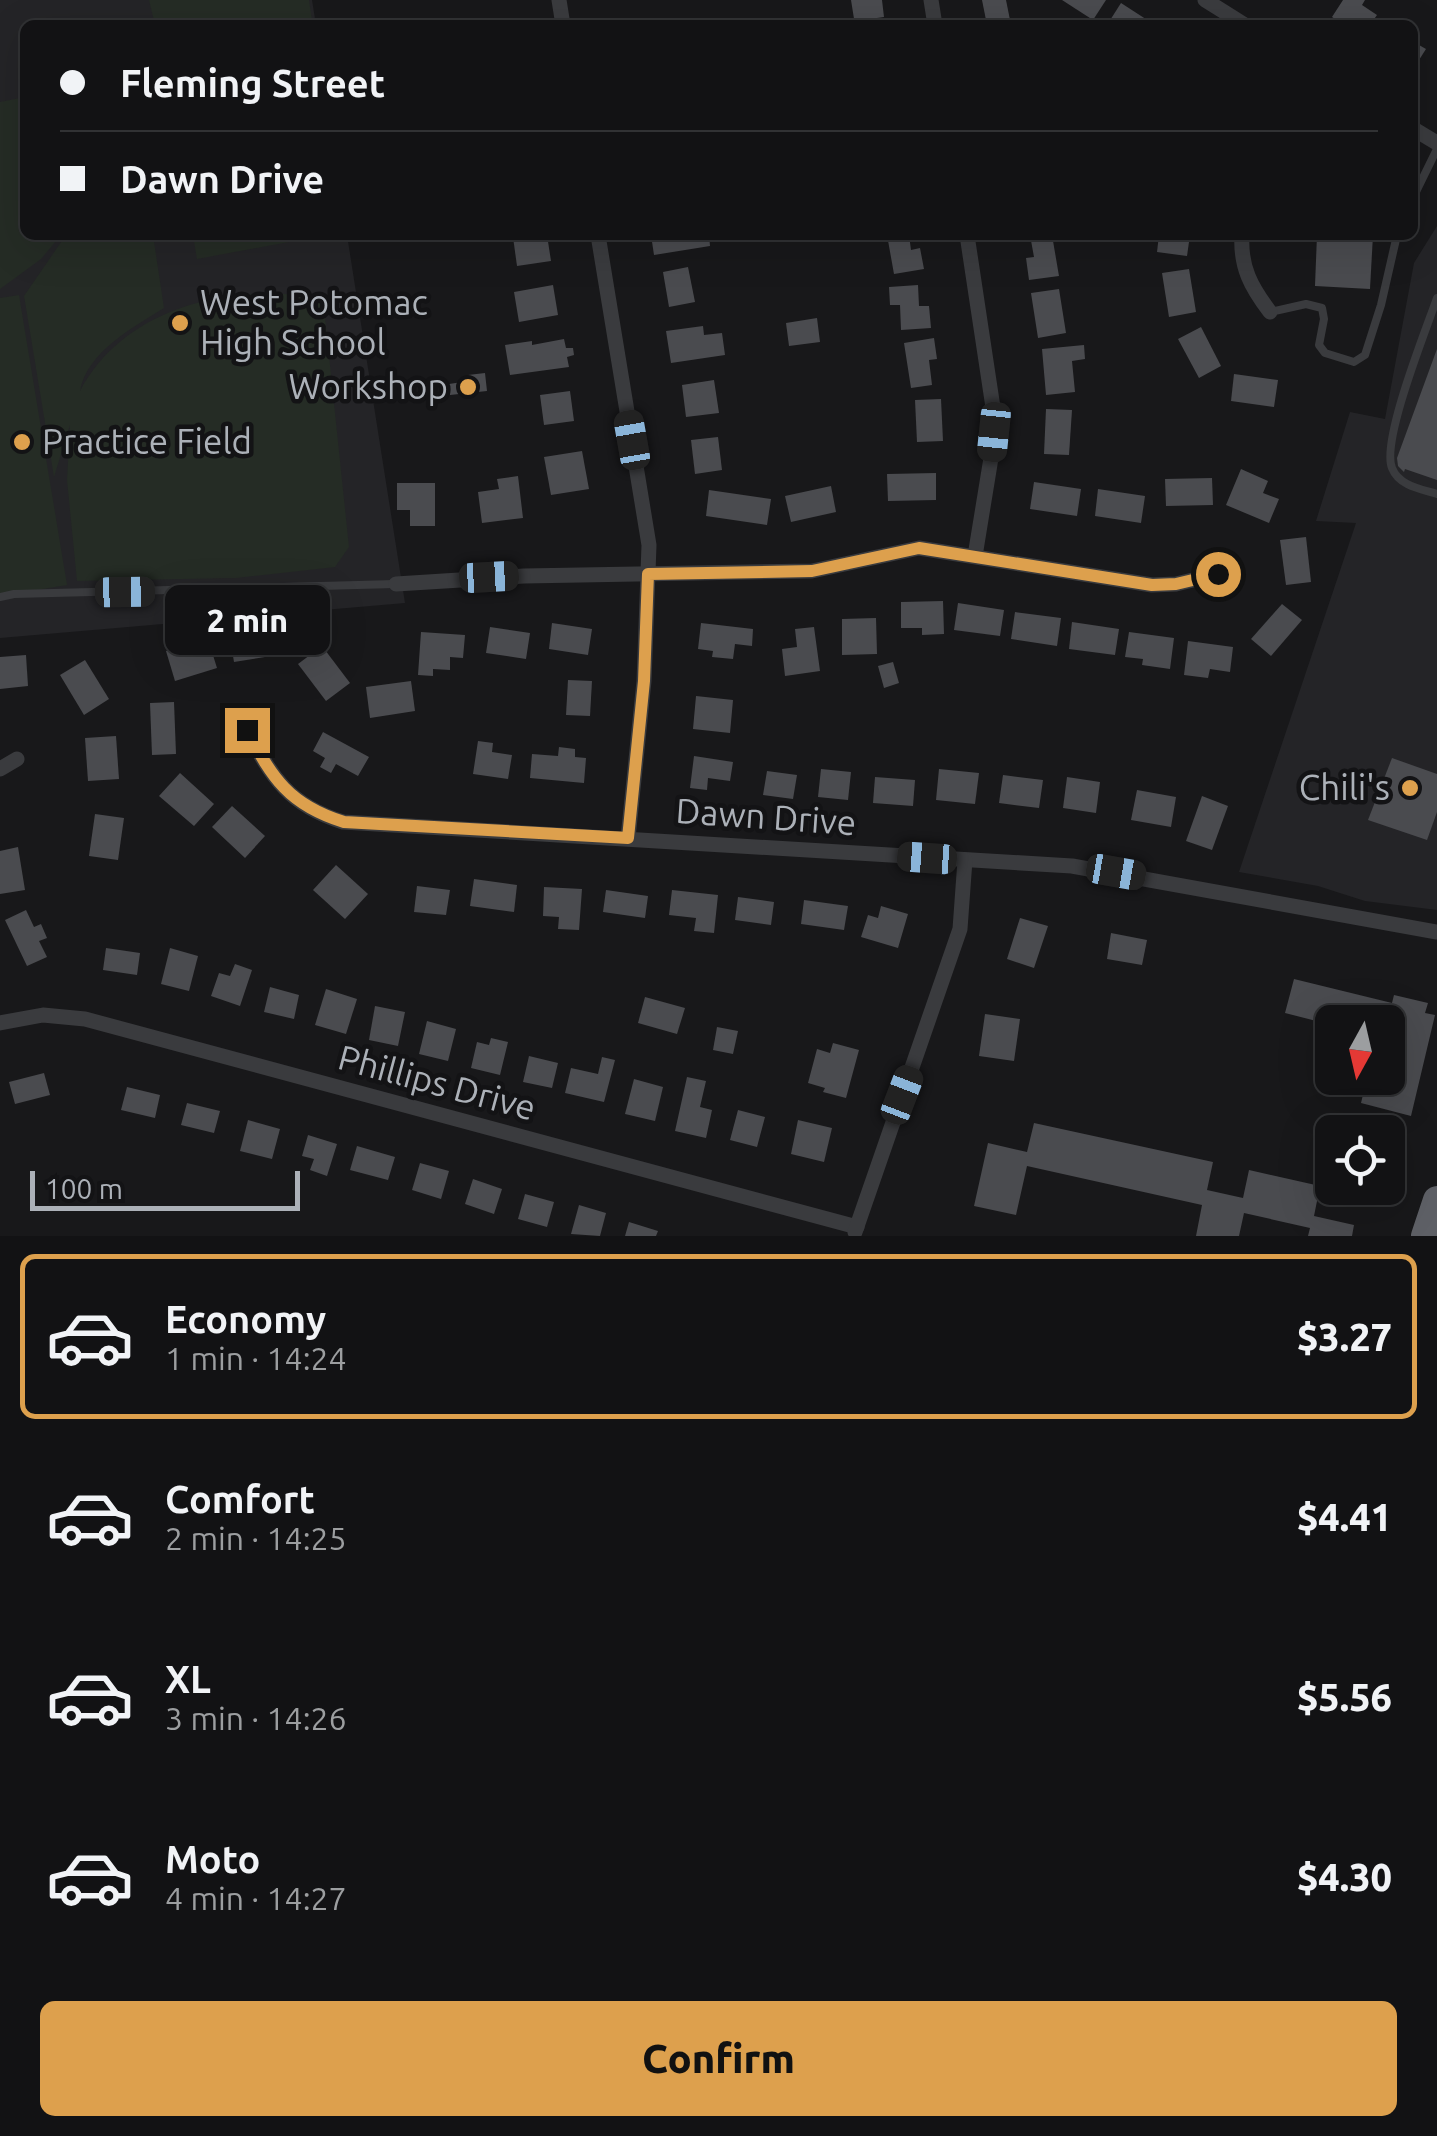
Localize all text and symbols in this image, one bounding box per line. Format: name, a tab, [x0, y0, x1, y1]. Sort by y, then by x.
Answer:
text: Fleming Street	[120, 62, 385, 104]
text: Dawn Drive	[120, 158, 324, 200]
place label: West Potomac High School	[200, 282, 428, 362]
marker: West Potomac High School	[169, 312, 191, 334]
place label: Workshop	[289, 366, 448, 406]
marker: Workshop	[457, 376, 479, 398]
car	[976, 401, 1012, 463]
car	[612, 408, 652, 472]
place label: Practice Field	[42, 421, 252, 461]
marker: Practice Field	[11, 431, 33, 453]
route start	[1196, 552, 1241, 597]
car	[458, 560, 520, 594]
car	[95, 576, 155, 608]
callout: 2 min	[164, 585, 330, 655]
text: 2 min	[207, 602, 288, 638]
route end	[225, 708, 270, 753]
place label: Chili's	[1299, 767, 1390, 807]
marker: Chili's	[1399, 777, 1421, 799]
street label: Dawn Drive	[675, 790, 858, 842]
car	[896, 841, 958, 875]
car	[1084, 852, 1148, 892]
north arrow	[1315, 1005, 1405, 1095]
map controls	[1315, 1005, 1405, 1205]
street label: Phillips Drive	[334, 1036, 540, 1128]
car	[877, 1062, 927, 1128]
button: locate	[1315, 1115, 1405, 1205]
scale bar	[30, 1166, 300, 1210]
text: 100 m	[45, 1173, 123, 1204]
icon: car	[45, 1292, 135, 1382]
text: Economy	[165, 1298, 326, 1340]
text: $3.27	[1297, 1316, 1392, 1358]
text: 1 min · 14:24	[165, 1340, 347, 1376]
icon: car	[45, 1472, 135, 1562]
text: Comfort	[165, 1478, 315, 1520]
text: $4.41	[1297, 1496, 1392, 1538]
text: 2 min · 14:25	[165, 1520, 347, 1556]
icon: car	[45, 1652, 135, 1742]
text: XL	[165, 1658, 211, 1700]
text: $5.56	[1297, 1676, 1392, 1718]
text: 3 min · 14:26	[165, 1700, 347, 1736]
icon: car	[45, 1832, 135, 1922]
text: Moto	[165, 1838, 260, 1880]
text: $4.30	[1297, 1856, 1392, 1898]
text: 4 min · 14:27	[165, 1880, 347, 1916]
button: Confirm	[40, 2001, 1397, 2116]

